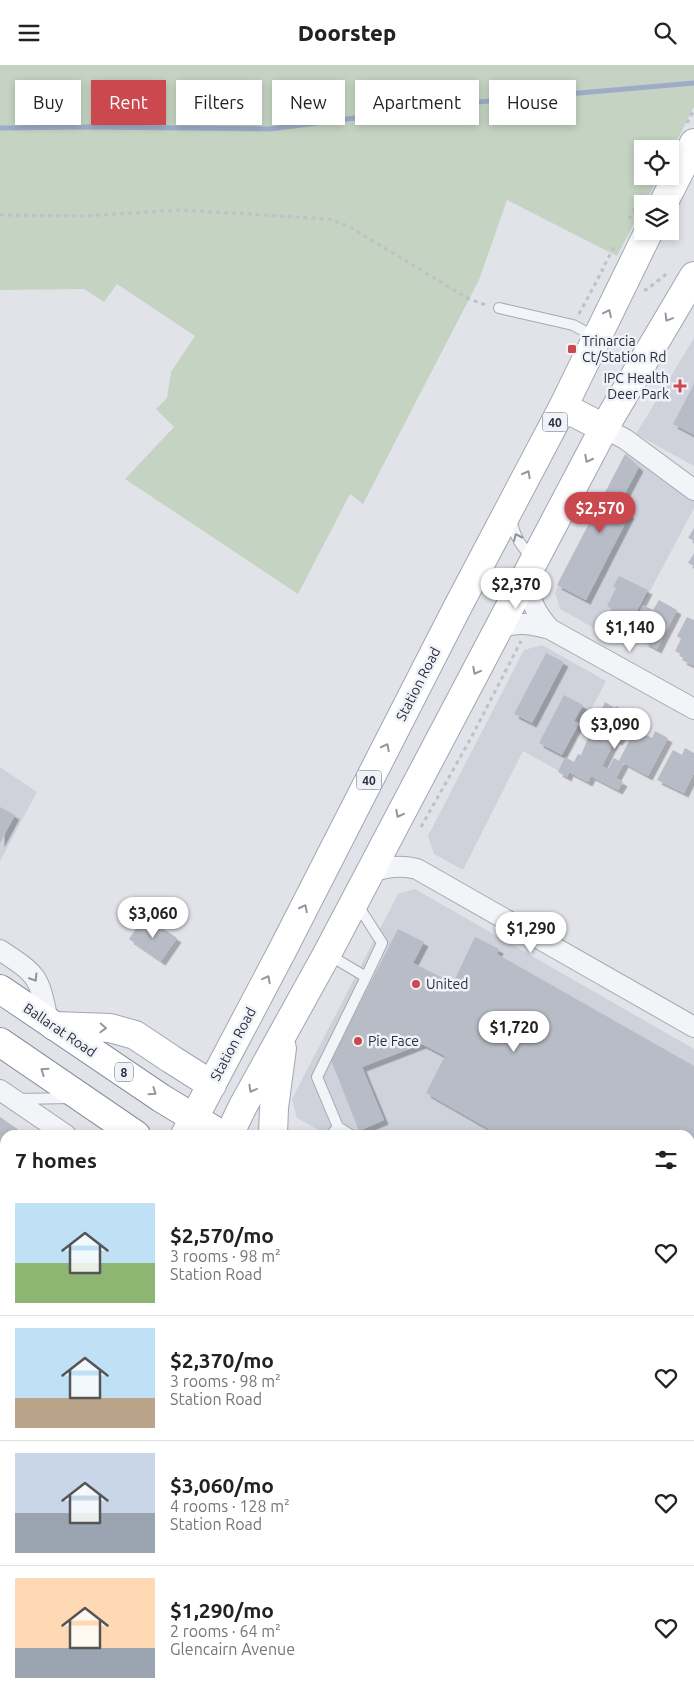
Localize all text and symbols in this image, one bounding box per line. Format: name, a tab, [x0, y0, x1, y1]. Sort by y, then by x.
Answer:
icon: menu	[15, 19, 43, 47]
icon: search	[651, 19, 679, 47]
text: Doorstep	[298, 20, 396, 45]
chip: Buy	[15, 80, 81, 125]
chip: Rent	[91, 80, 166, 125]
chip: Filters	[176, 80, 262, 125]
chip: New	[272, 80, 345, 125]
chip: Apartment	[355, 80, 479, 125]
chip: House	[489, 80, 576, 125]
map controls	[634, 140, 679, 240]
button: locate	[634, 140, 679, 185]
button: layers	[634, 195, 679, 240]
one-way arrow	[602, 309, 612, 318]
one-way arrow	[665, 312, 675, 321]
place label: Trinarcia Ct/Station Rd	[582, 333, 666, 365]
marker: Trinarcia Ct/Station Rd	[566, 343, 578, 355]
place label: IPC Health Deer Park	[603, 370, 669, 402]
marker: IPC Health Deer Park	[673, 379, 687, 393]
road number: 40	[542, 413, 568, 432]
one-way arrow	[584, 454, 594, 463]
one-way arrow	[521, 470, 531, 479]
pin: $2,570	[559, 491, 641, 534]
text: $2,570	[575, 499, 625, 517]
one-way arrow	[512, 533, 523, 542]
pin: $2,370	[475, 567, 557, 610]
text: $2,370	[491, 575, 541, 593]
pin: $1,140	[589, 611, 671, 653]
text: $1,140	[605, 618, 655, 636]
street label: Station Road	[393, 644, 443, 724]
one-way arrow	[472, 666, 482, 675]
pin: $3,090	[574, 707, 656, 750]
text: $3,090	[590, 715, 640, 733]
one-way arrow	[380, 743, 390, 752]
road number: 40	[356, 771, 382, 789]
one-way arrow	[396, 809, 406, 818]
pin: $3,060	[112, 897, 194, 939]
text: $3,060	[128, 904, 178, 922]
one-way arrow	[298, 904, 308, 913]
pin: $1,290	[490, 911, 572, 954]
text: $1,290	[506, 919, 556, 937]
one-way arrow	[28, 973, 38, 982]
one-way arrow	[261, 976, 271, 985]
place label: United	[426, 976, 468, 992]
marker: United	[410, 978, 422, 990]
street label: Ballarat Road	[21, 1000, 99, 1060]
street label: Station Road	[207, 1005, 259, 1083]
pin: $1,720	[473, 1011, 555, 1053]
text: $1,720	[489, 1018, 539, 1036]
one-way arrow	[99, 1023, 107, 1034]
place label: Pie Face	[368, 1033, 419, 1049]
marker: Pie Face	[352, 1035, 364, 1047]
road number: 8	[115, 1063, 133, 1081]
one-way arrow	[40, 1068, 50, 1077]
one-way arrow	[248, 1084, 258, 1093]
one-way arrow	[147, 1086, 156, 1095]
icon: filters	[652, 1146, 680, 1174]
text: 7 homes	[15, 1148, 97, 1172]
icon: home	[55, 1223, 115, 1283]
text: $2,570/mo	[170, 1223, 274, 1247]
icon: heart	[652, 1239, 680, 1267]
text: 3 rooms · 98 m²	[170, 1247, 281, 1265]
text: Station Road	[170, 1265, 262, 1283]
icon: home	[55, 1348, 115, 1408]
text: $2,370/mo	[170, 1348, 274, 1372]
icon: heart	[652, 1364, 680, 1392]
text: 3 rooms · 98 m²	[170, 1372, 281, 1390]
text: Station Road	[170, 1390, 262, 1408]
icon: home	[55, 1473, 115, 1533]
text: $3,060/mo	[170, 1473, 274, 1497]
icon: heart	[652, 1489, 680, 1517]
text: 4 rooms · 128 m²	[170, 1497, 290, 1515]
text: Station Road	[170, 1515, 262, 1533]
icon: home	[55, 1598, 115, 1658]
text: $1,290/mo	[170, 1598, 274, 1622]
icon: heart	[652, 1614, 680, 1642]
text: 2 rooms · 64 m²	[170, 1622, 281, 1640]
text: Glencairn Avenue	[170, 1640, 295, 1658]

